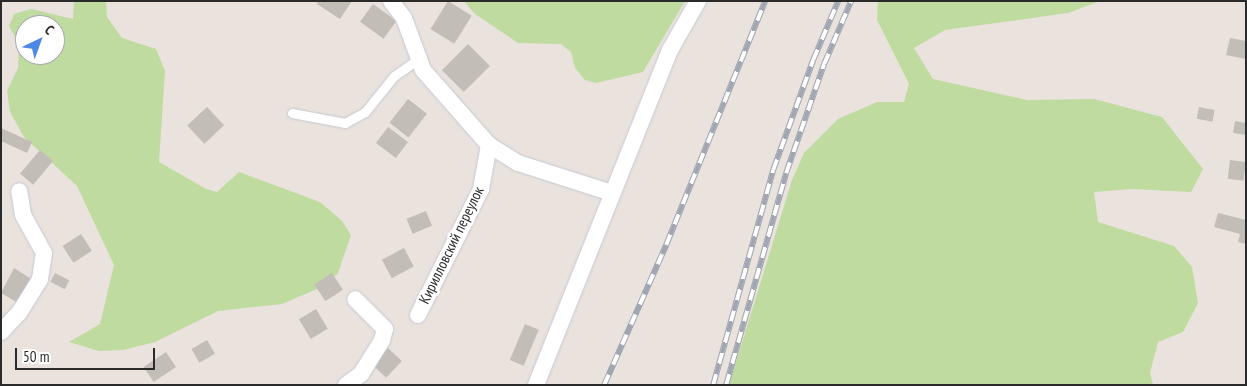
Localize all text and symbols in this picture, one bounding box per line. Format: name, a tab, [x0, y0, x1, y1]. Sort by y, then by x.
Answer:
north arrow	[15, 15, 65, 65]
text: С	[41, 21, 58, 38]
street label: Кирилловский переулок	[415, 183, 487, 307]
scale bar	[18, 338, 158, 370]
text: 50 m	[23, 347, 49, 366]

